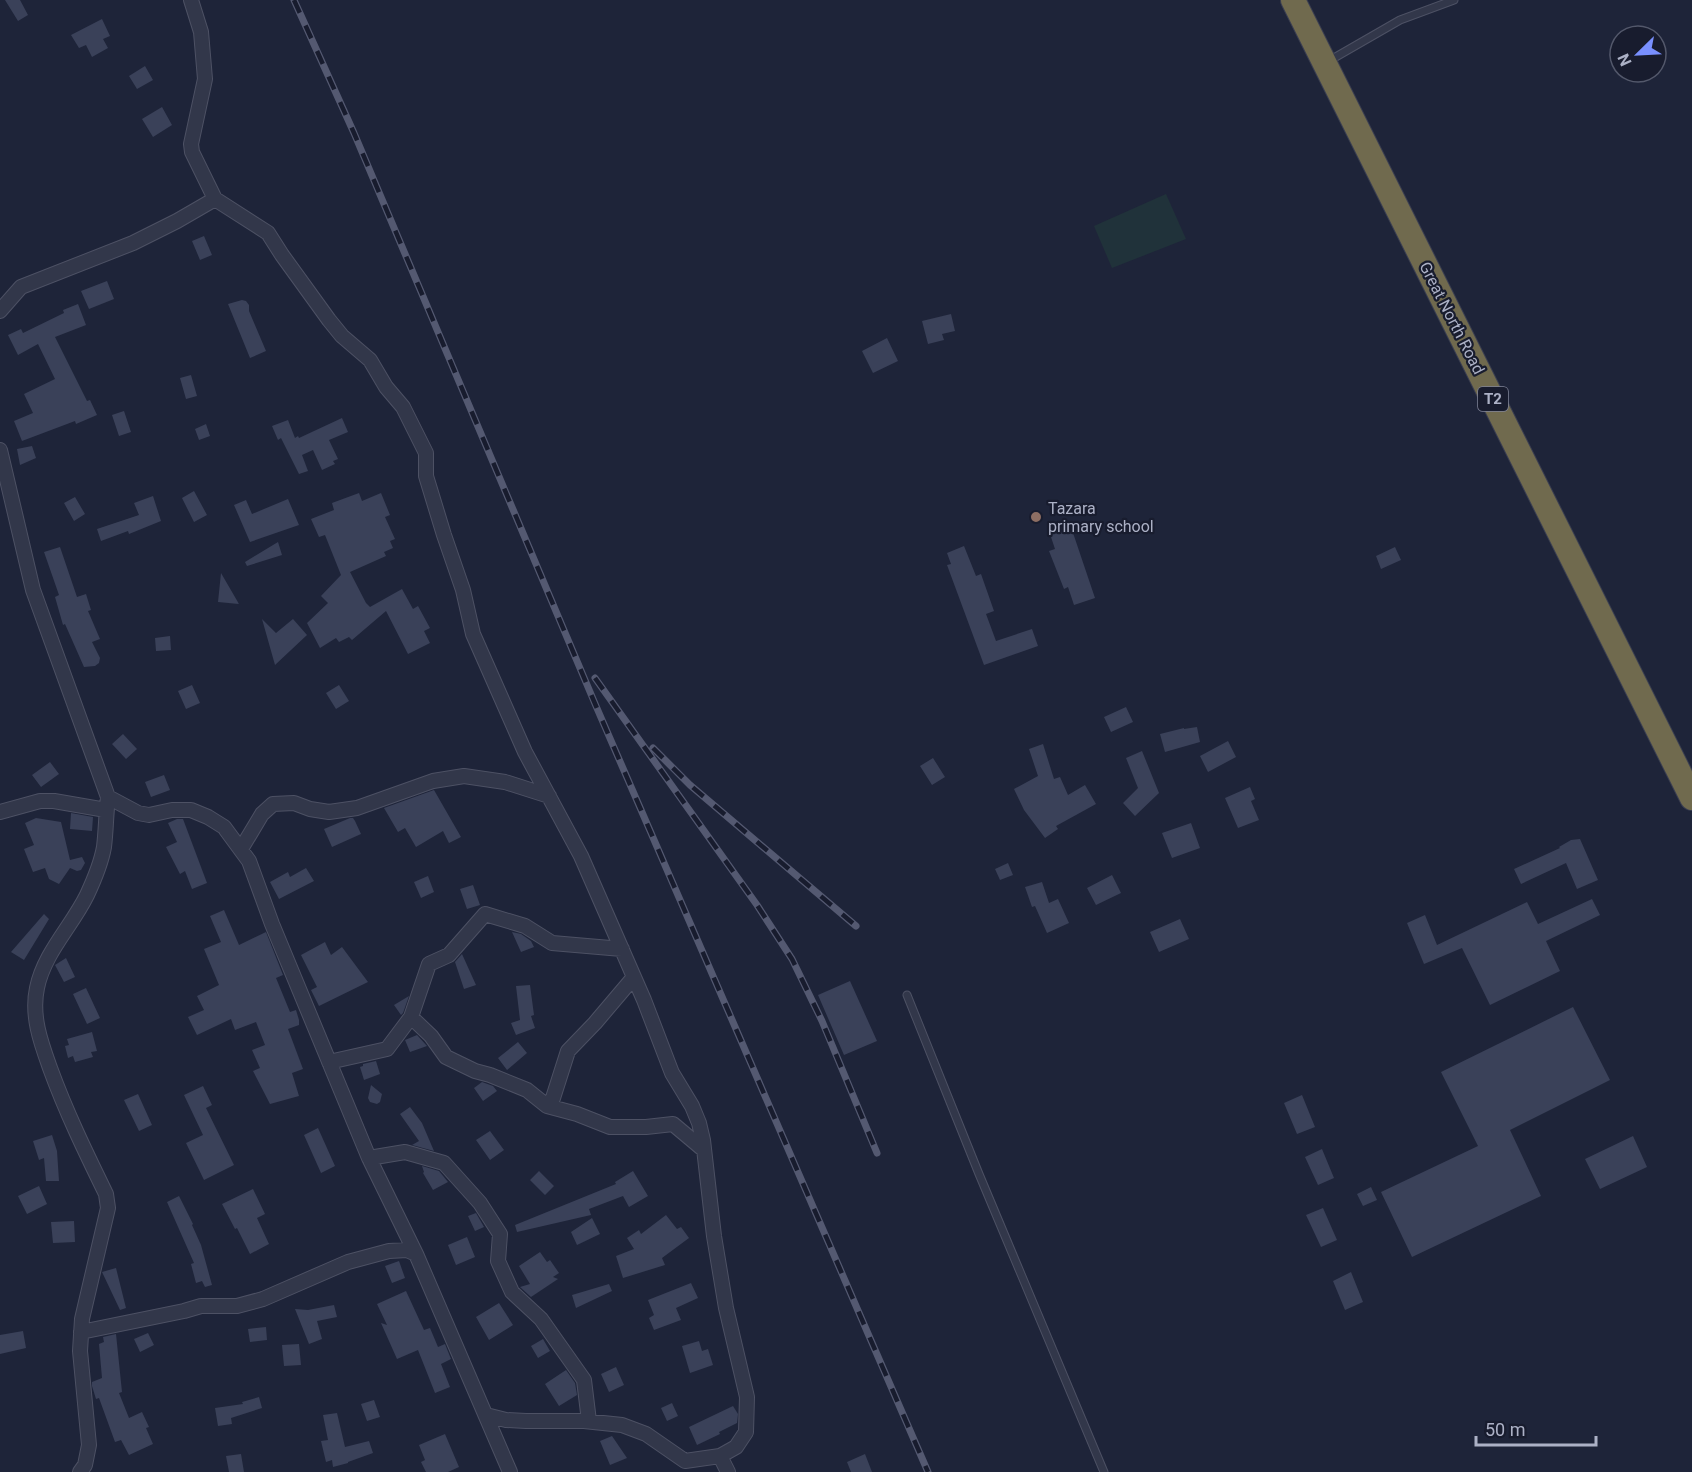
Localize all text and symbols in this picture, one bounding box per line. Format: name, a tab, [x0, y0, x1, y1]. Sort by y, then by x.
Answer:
north arrow	[1608, 24, 1668, 84]
text: N	[1614, 51, 1636, 69]
street label: Great North Road	[1415, 259, 1489, 377]
road number: T2	[1478, 387, 1508, 411]
place label: Tazara primary school	[1048, 499, 1154, 536]
marker: Tazara primary school	[1029, 510, 1043, 524]
scale bar	[1476, 1409, 1596, 1447]
text: 50 m	[1485, 1419, 1525, 1440]

